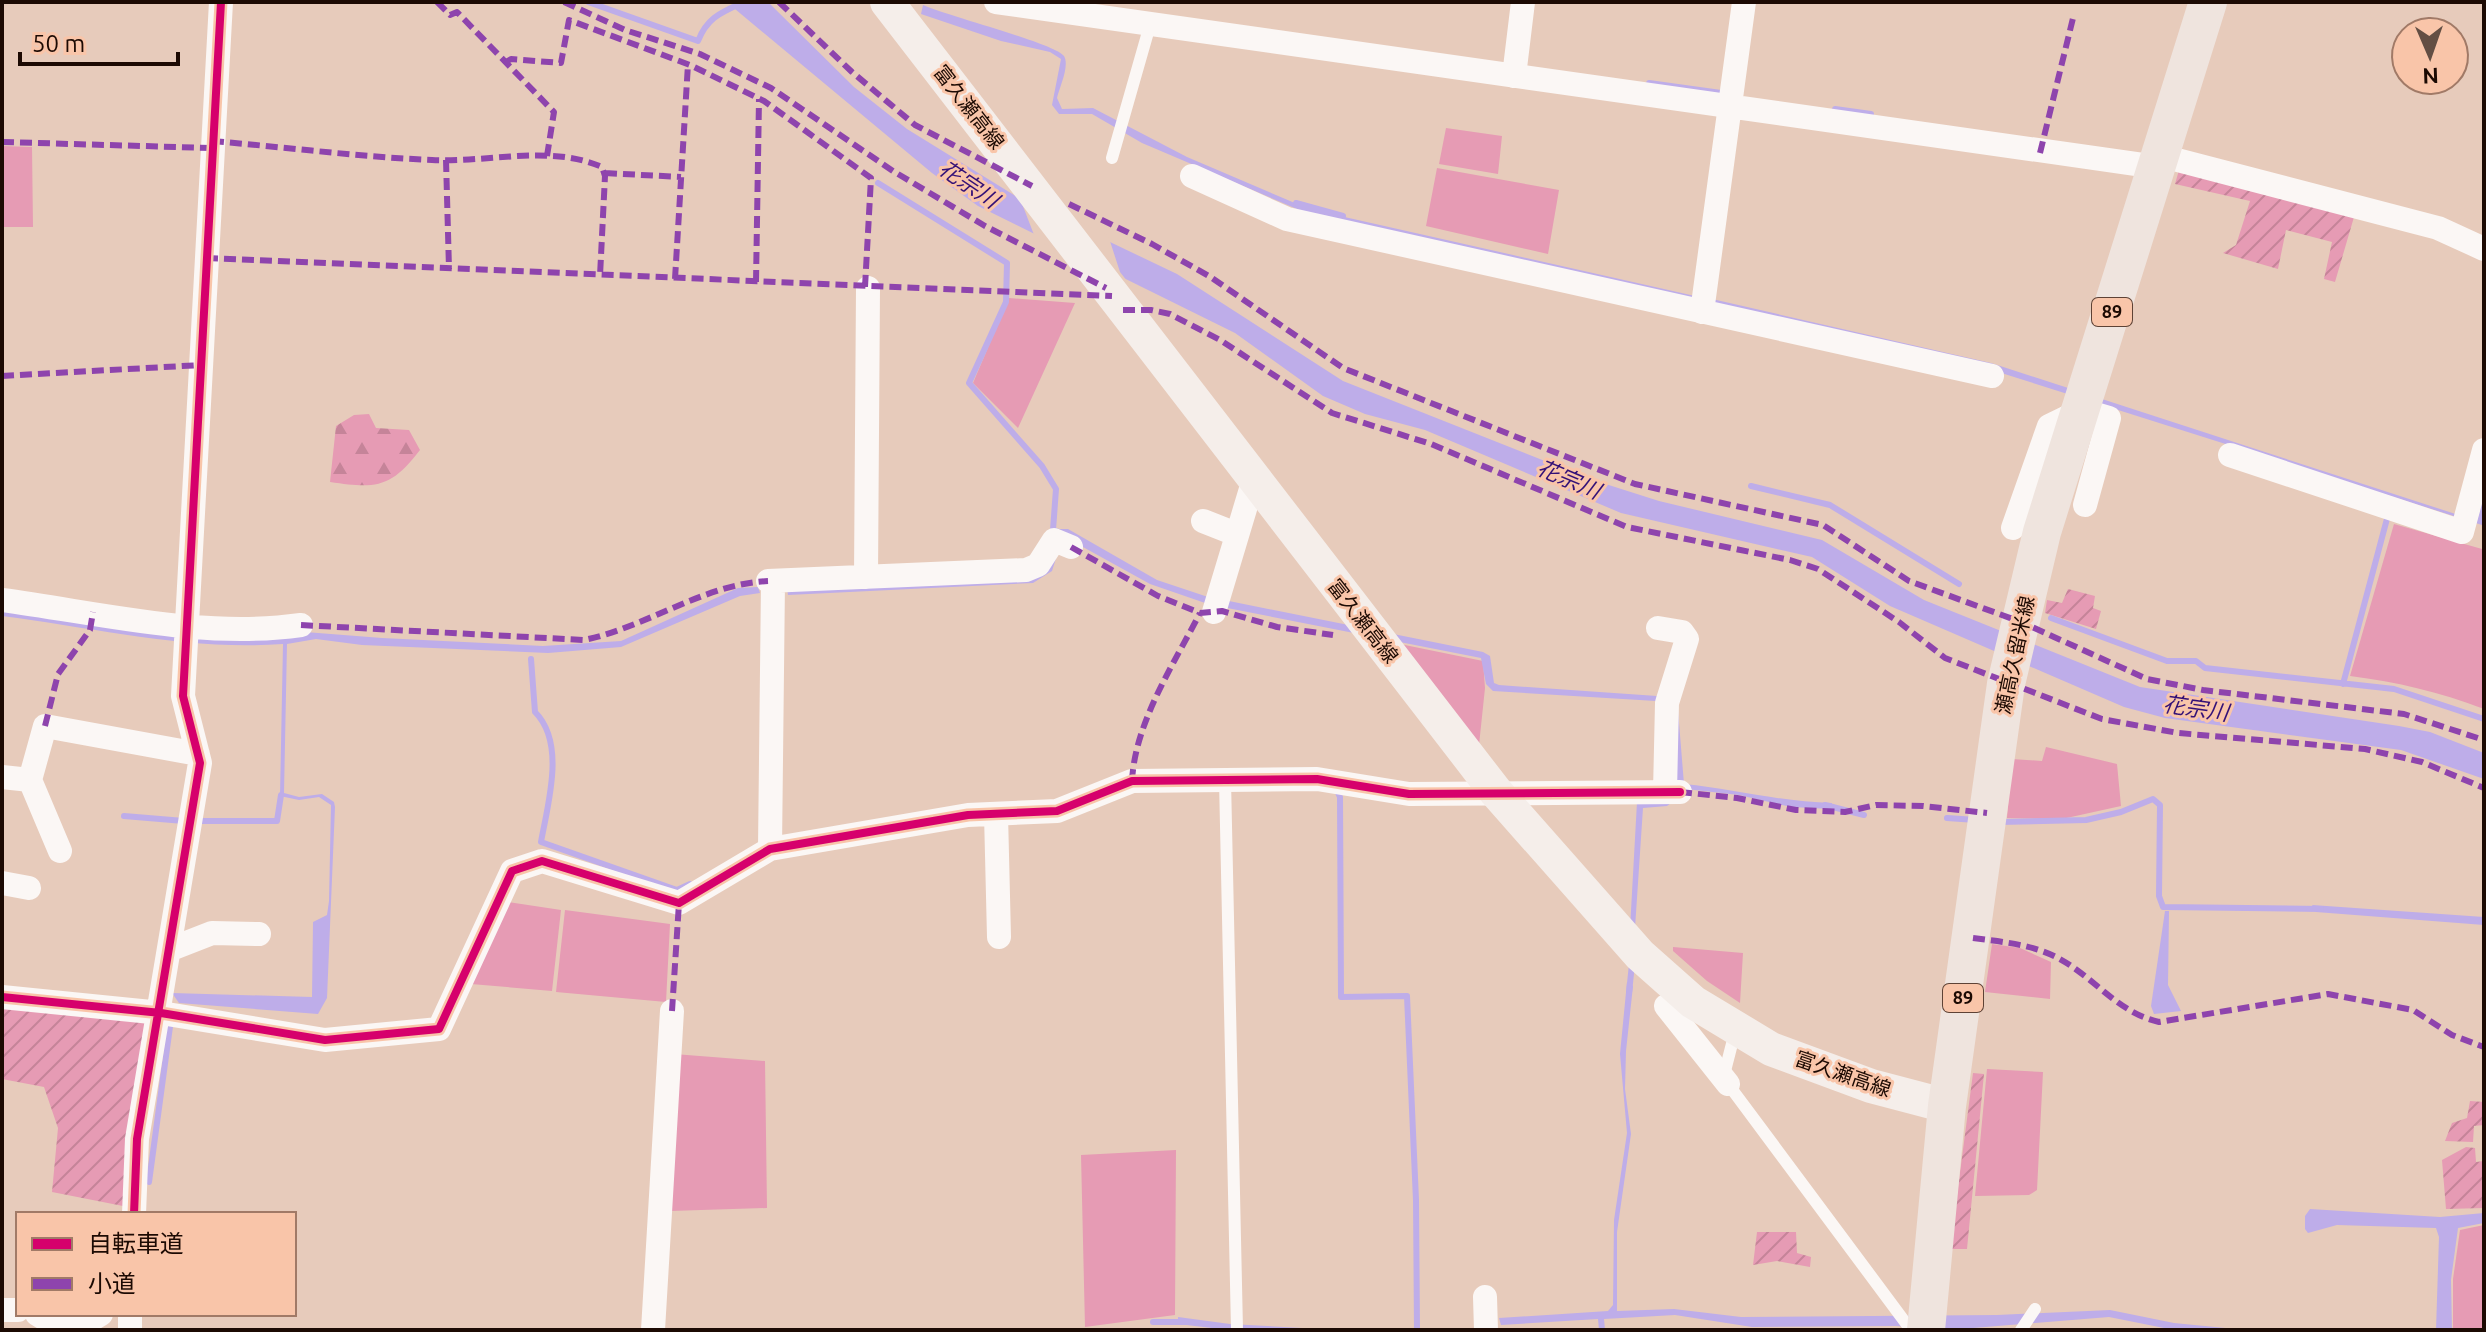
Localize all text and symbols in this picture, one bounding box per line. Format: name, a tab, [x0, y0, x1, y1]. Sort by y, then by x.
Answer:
scale bar	[20, 16, 178, 66]
north arrow	[2390, 16, 2470, 96]
text: 50 m	[32, 30, 85, 57]
street label: 富久瀬高線	[930, 60, 1009, 153]
text: N	[2422, 64, 2439, 89]
water label: 花宗川	[935, 155, 1005, 214]
road number: 89	[2092, 298, 2132, 326]
water label: 花宗川	[1534, 454, 1606, 504]
street label: 富久瀬高線	[1324, 574, 1403, 667]
street label: 瀬高久留米線	[1991, 594, 2038, 716]
water label: 花宗川	[2162, 691, 2232, 725]
road number: 89	[1943, 984, 1983, 1012]
street label: 富久瀬高線	[1792, 1046, 1894, 1101]
legend	[16, 1212, 296, 1316]
text: 自転車道	[88, 1230, 184, 1257]
text: 小道	[88, 1270, 136, 1297]

